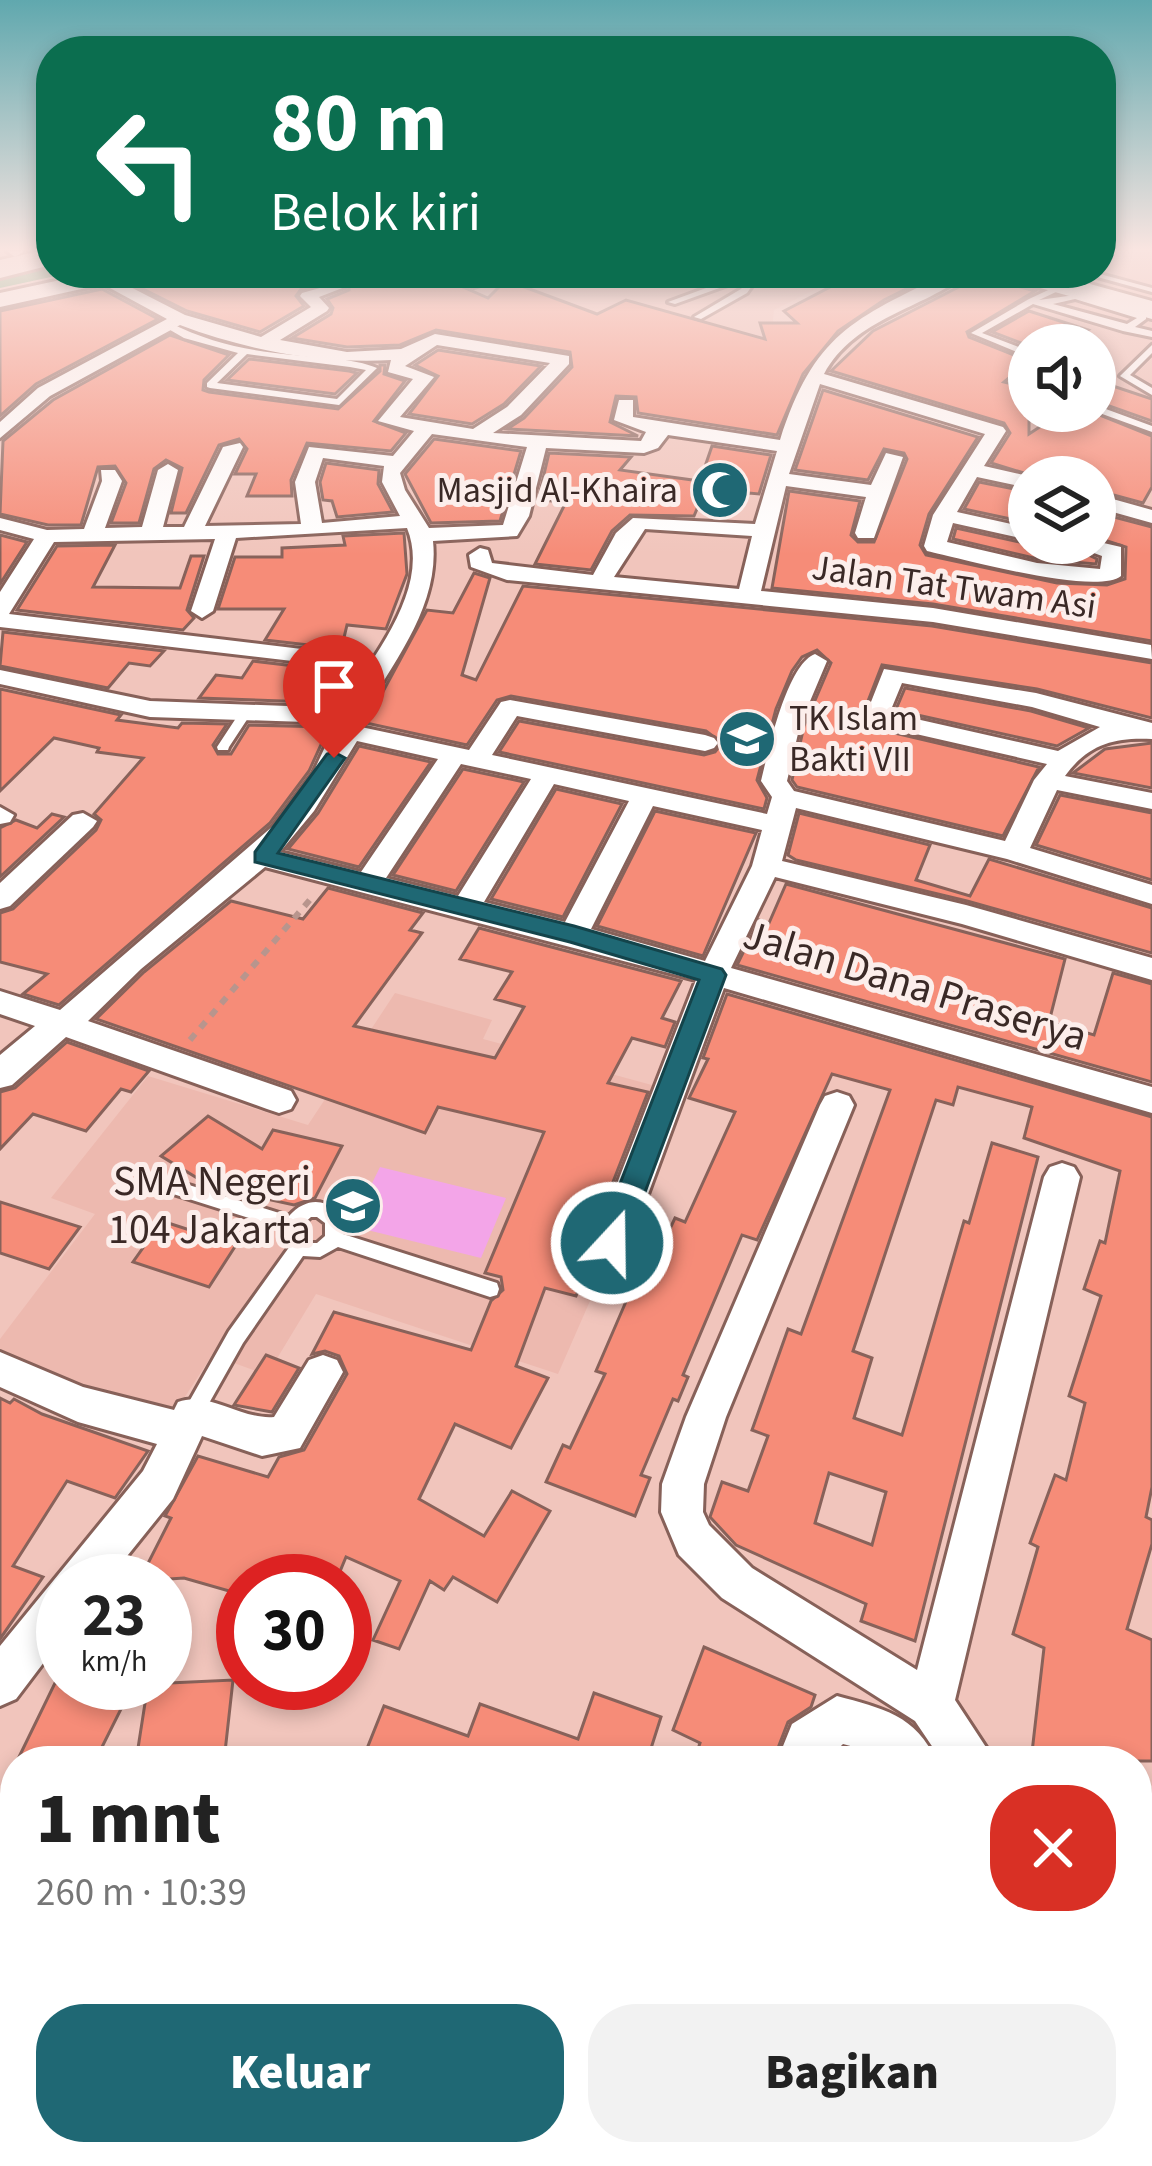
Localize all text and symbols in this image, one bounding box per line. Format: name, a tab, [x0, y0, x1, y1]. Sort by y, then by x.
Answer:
text: 80 m	[270, 64, 448, 184]
icon: left	[72, 84, 228, 240]
text: Belok kiri	[270, 175, 481, 252]
map controls	[1008, 324, 1116, 564]
button: sound	[1008, 324, 1116, 432]
button: layers	[1008, 456, 1116, 564]
mosque icon: Masjid Al-Khaira	[689, 459, 751, 521]
place label: Masjid Al-Khaira	[437, 465, 678, 516]
street label: Jalan Tat Twam Asi	[809, 542, 1099, 632]
pin	[283, 635, 385, 758]
icon: arrive	[301, 653, 367, 719]
place label: TK Islam Bakti VII	[789, 693, 918, 785]
school or university icon: TK Islam Bakti VII	[716, 708, 778, 770]
street label: Jalan Dana Praserya	[736, 905, 1094, 1067]
place label: SMA Negeri 104 Jakarta	[108, 1152, 311, 1260]
school or university icon: SMA Negeri 104 Jakarta	[322, 1175, 384, 1237]
position arrow	[549, 1180, 675, 1306]
speed limit sign: 30	[216, 1554, 372, 1710]
text: 23	[82, 1574, 146, 1659]
text: km/h	[81, 1640, 147, 1683]
text: 1 mnt	[36, 1768, 221, 1871]
button: close	[990, 1785, 1116, 1911]
text: 260 m · 10:39	[36, 1865, 247, 1921]
button: Keluar	[36, 2004, 564, 2142]
button: Bagikan	[588, 2004, 1116, 2142]

